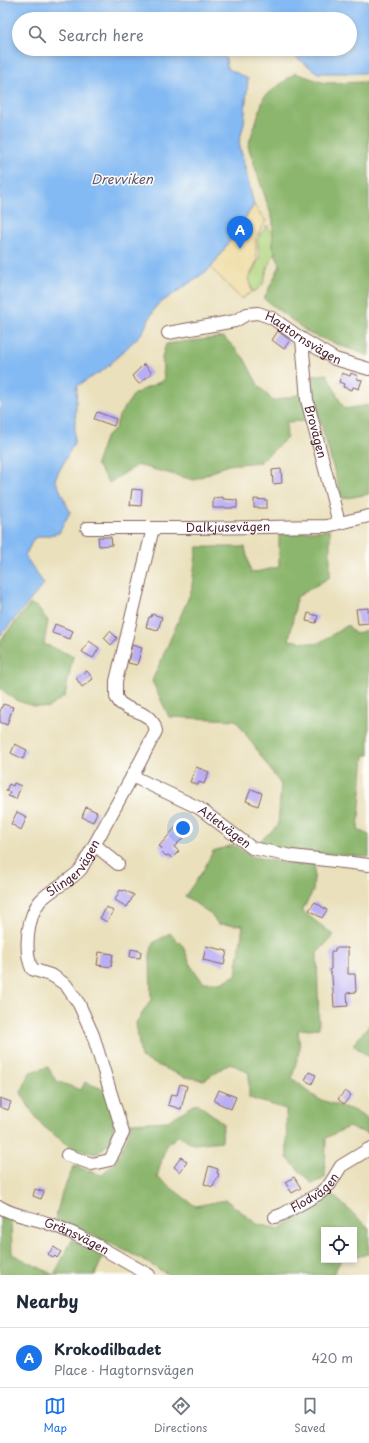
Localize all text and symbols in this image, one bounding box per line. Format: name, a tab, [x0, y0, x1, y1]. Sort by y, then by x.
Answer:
search box	[12, 12, 357, 56]
icon: search	[26, 23, 48, 45]
text: Search here	[58, 23, 144, 46]
water label: Drevviken	[91, 169, 154, 188]
pin: A	[227, 216, 253, 249]
street label: Hagtornsvägen	[263, 306, 343, 368]
street label: Brovägen	[301, 403, 332, 460]
street label: Dalkjusevägen	[186, 517, 270, 536]
street label: Atletvägen	[195, 800, 255, 852]
your location	[173, 818, 193, 838]
street label: Slingervägen	[42, 836, 104, 900]
street label: Flodvägen	[286, 1169, 343, 1216]
street label: Gränsvägen	[42, 1213, 113, 1258]
map controls	[321, 1227, 357, 1263]
button: locate	[321, 1227, 357, 1263]
text: Nearby	[16, 1288, 78, 1314]
text: Krokodilbadet	[54, 1337, 162, 1360]
text: A	[24, 1348, 34, 1367]
text: 420 m	[311, 1348, 353, 1367]
text: Place · Hagtornsvägen	[54, 1360, 194, 1379]
tab: Map	[43, 1395, 67, 1436]
tab: Directions	[154, 1395, 207, 1436]
tab: Saved	[294, 1395, 326, 1436]

